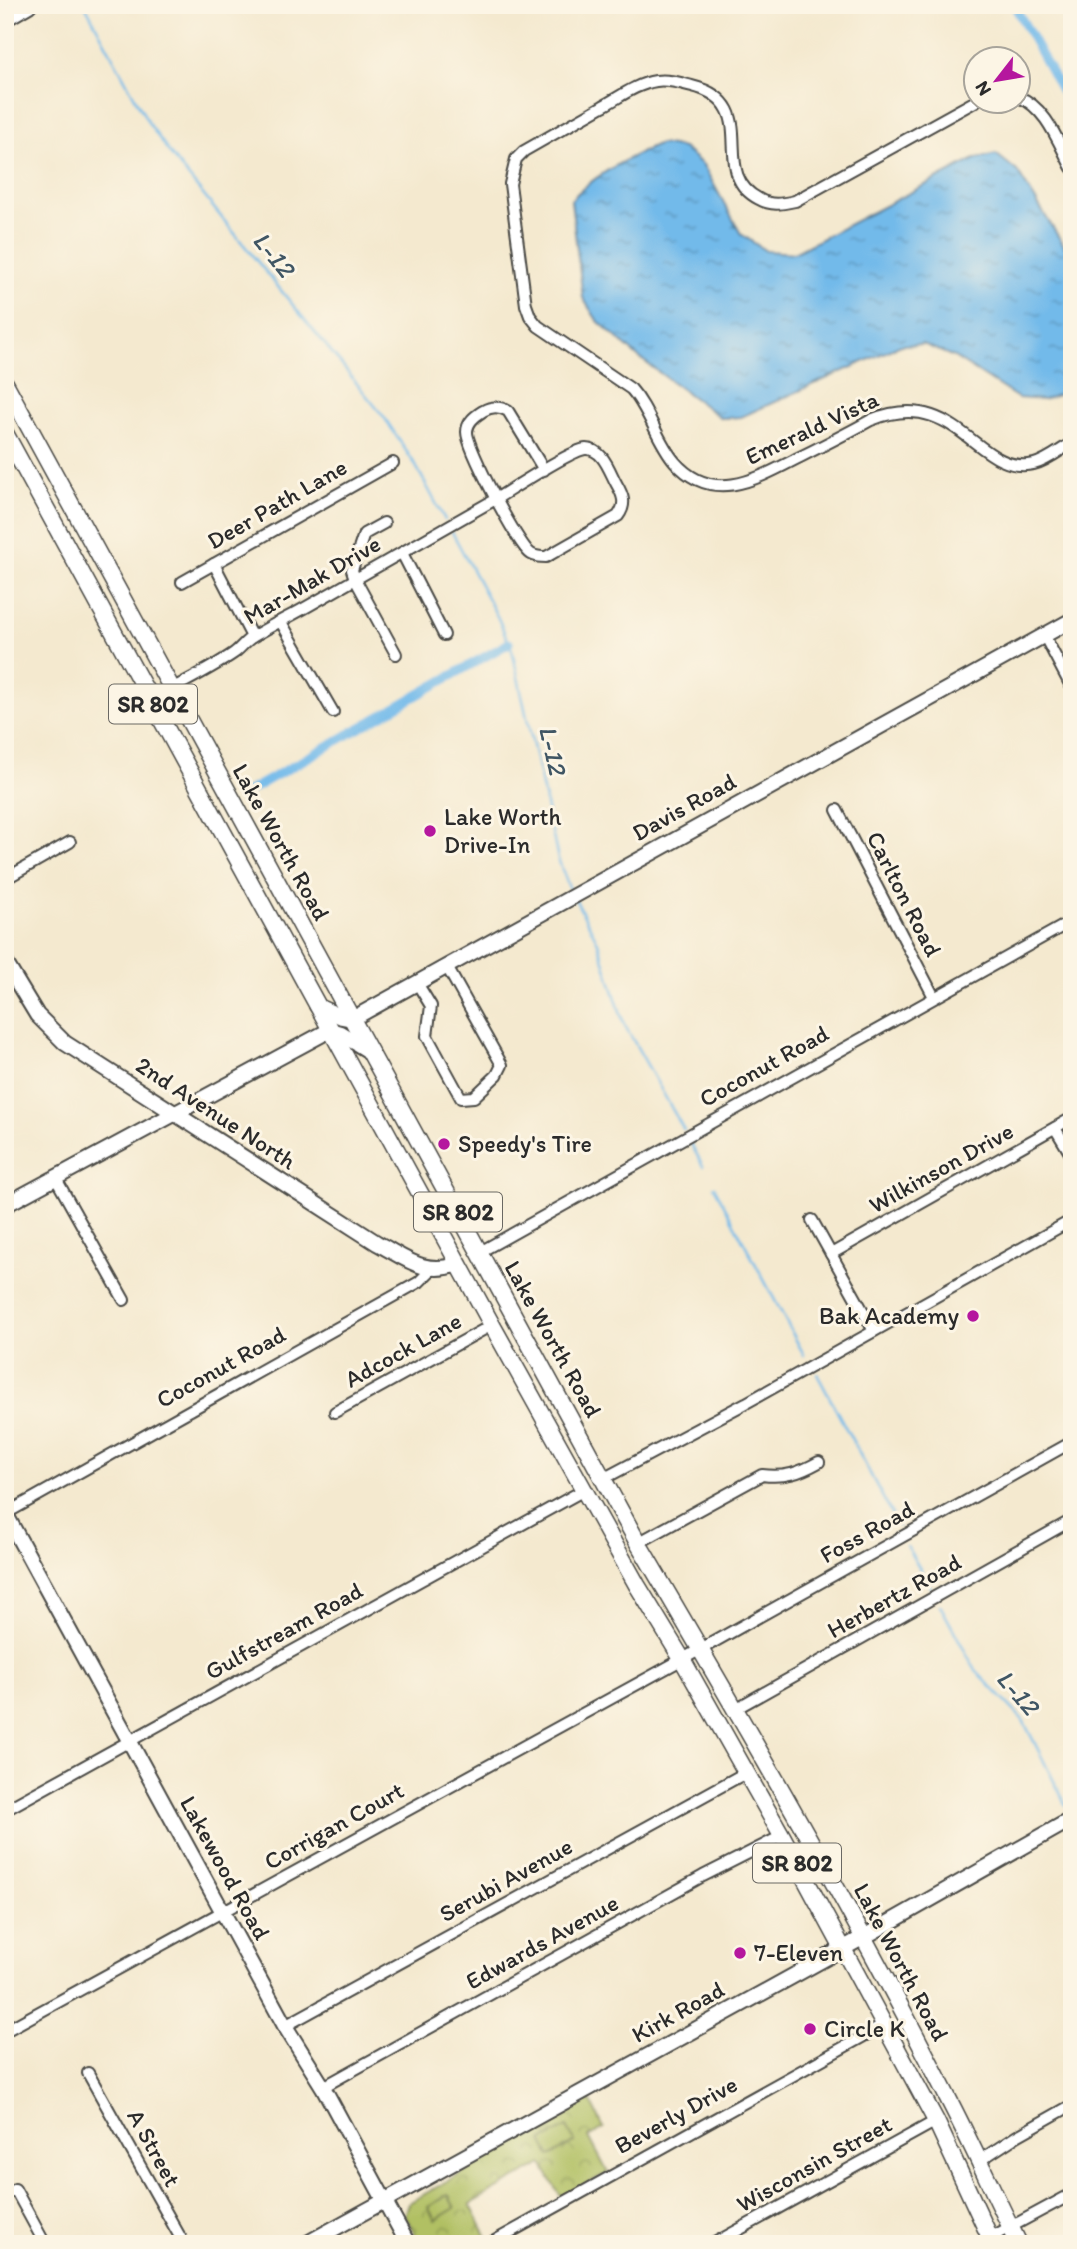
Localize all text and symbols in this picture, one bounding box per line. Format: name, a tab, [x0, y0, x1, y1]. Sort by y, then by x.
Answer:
north arrow	[962, 46, 1032, 116]
text: N	[970, 77, 996, 100]
water label: L-12	[246, 225, 303, 285]
street label: Emerald Vista	[741, 384, 883, 471]
street label: Deer Path Lane	[202, 452, 352, 555]
street label: Mar-Mak Drive	[238, 529, 385, 630]
road number: SR 802	[109, 684, 197, 724]
water label: L-12	[532, 722, 575, 780]
street label: Lake Worth Road	[226, 758, 337, 925]
street label: Davis Road	[627, 766, 741, 847]
place label: Lake Worth Drive-In	[444, 802, 562, 859]
marker: Lake Worth Drive-In	[422, 823, 438, 839]
street label: Carlton Road	[861, 826, 948, 961]
street label: Coconut Road	[694, 1018, 834, 1113]
street label: 2nd Avenue North	[131, 1050, 302, 1175]
street label: Wilkinson Drive	[863, 1116, 1018, 1219]
place label: Speedy's Tire	[458, 1129, 592, 1158]
marker: Speedy's Tire	[436, 1136, 452, 1152]
road number: SR 802	[414, 1192, 502, 1232]
street label: Lake Worth Road	[498, 1255, 609, 1422]
place label: Bak Academy	[819, 1301, 959, 1330]
street label: Adcock Lane	[339, 1306, 466, 1394]
marker: Bak Academy	[965, 1308, 981, 1324]
street label: Coconut Road	[151, 1319, 291, 1414]
street label: Foss Road	[815, 1494, 919, 1569]
street label: Herbertz Road	[822, 1547, 966, 1644]
street label: Gulfstream Road	[200, 1575, 368, 1686]
water label: L-12	[990, 1663, 1048, 1723]
street label: Corrigan Court	[259, 1775, 409, 1876]
street label: Lakewood Road	[174, 1791, 277, 1945]
street label: Serubi Avenue	[434, 1831, 577, 1928]
road number: SR 802	[753, 1844, 841, 1882]
street label: Lake Worth Road	[848, 1878, 955, 2046]
street label: Edwards Avenue	[460, 1888, 623, 1996]
place label: 7-Eleven	[754, 1938, 844, 1967]
marker: 7-Eleven	[732, 1945, 748, 1961]
street label: Kirk Road	[626, 1974, 729, 2049]
place label: Circle K	[824, 2014, 906, 2043]
marker: Circle K	[802, 2021, 818, 2037]
street label: Beverly Drive	[609, 2069, 742, 2160]
street label: A Street	[121, 2104, 188, 2192]
street label: Wisconsin Street	[731, 2109, 896, 2218]

